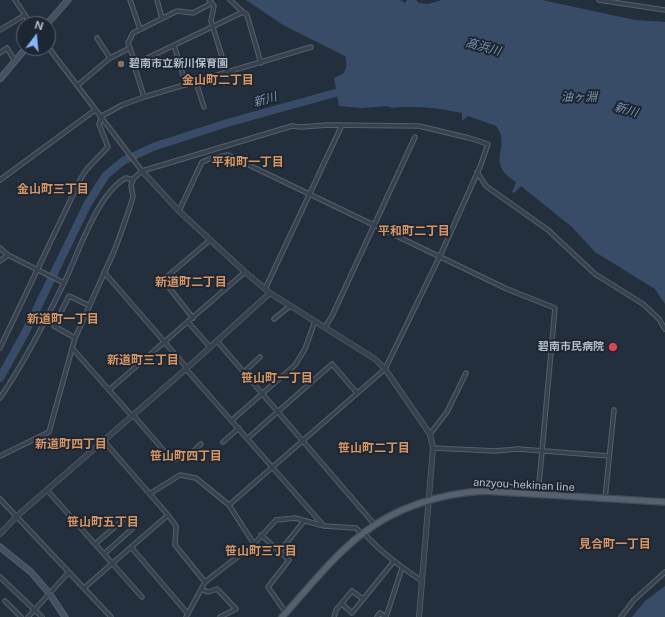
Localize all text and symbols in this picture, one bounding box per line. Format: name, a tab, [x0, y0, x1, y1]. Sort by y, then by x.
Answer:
north arrow	[16, 16, 56, 56]
text: N	[33, 18, 45, 32]
water label: 高浜川	[464, 35, 502, 59]
place label: 碧南市立新川保育園	[129, 57, 228, 71]
marker: 碧南市立新川保育園	[116, 59, 126, 69]
district label: 金山町二丁目	[182, 73, 254, 87]
water label: 新川	[251, 90, 279, 110]
water label: 油ヶ淵	[561, 90, 597, 104]
water label: 新川	[612, 100, 640, 120]
district label: 平和町一丁目	[212, 155, 284, 169]
district label: 金山町三丁目	[17, 182, 89, 196]
district label: 平和町二丁目	[378, 224, 450, 238]
district label: 新道町二丁目	[155, 275, 227, 289]
district label: 新道町一丁目	[27, 312, 99, 326]
place label: 碧南市民病院	[538, 340, 604, 354]
marker: 碧南市民病院	[607, 341, 619, 353]
district label: 新道町三丁目	[107, 353, 179, 367]
district label: 笹山町一丁目	[241, 371, 313, 385]
district label: 新道町四丁目	[35, 437, 107, 451]
district label: 笹山町二丁目	[338, 441, 410, 455]
district label: 笹山町四丁目	[150, 449, 222, 463]
street label: anzyou-hekinan line	[473, 476, 575, 494]
district label: 笹山町五丁目	[67, 515, 139, 529]
district label: 見合町一丁目	[579, 537, 651, 551]
district label: 笹山町三丁目	[225, 544, 297, 558]

